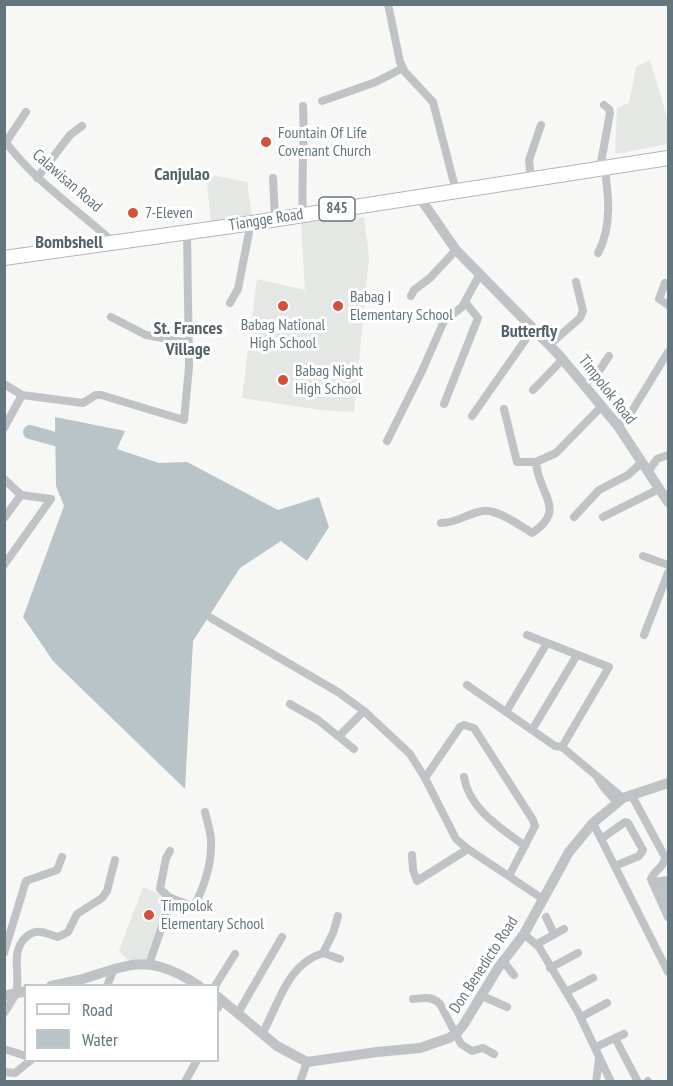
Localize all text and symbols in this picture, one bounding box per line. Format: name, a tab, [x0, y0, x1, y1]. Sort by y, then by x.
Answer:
place label: Fountain Of Life Covenant Church	[278, 123, 371, 161]
marker: Fountain Of Life Covenant Church	[259, 135, 273, 149]
street label: Calawisan Road	[28, 146, 106, 216]
district label: Canjulao	[154, 164, 210, 186]
road number: 845	[319, 197, 355, 221]
place label: 7-Eleven	[145, 203, 193, 223]
street label: Tiangge Road	[227, 205, 305, 235]
marker: 7-Eleven	[126, 206, 140, 220]
district label: Bombshell	[35, 232, 103, 254]
place label: Babag I Elementary School	[350, 287, 453, 325]
marker: Babag National High School	[276, 299, 290, 313]
marker: Babag I Elementary School	[331, 299, 345, 313]
place label: Babag National High School	[241, 315, 325, 353]
district label: St. Frances Village	[153, 318, 223, 360]
district label: Butterfly	[501, 321, 557, 343]
street label: Timpolok Road	[574, 352, 640, 428]
place label: Babag Night High School	[295, 361, 363, 399]
marker: Babag Night High School	[276, 373, 290, 387]
place label: Timpolok Elementary School	[161, 896, 264, 934]
marker: Timpolok Elementary School	[142, 908, 156, 922]
street label: Don Benedicto Road	[446, 913, 522, 1017]
legend	[24, 984, 219, 1062]
text: Road	[82, 998, 113, 1021]
text: Water	[82, 1028, 118, 1051]

